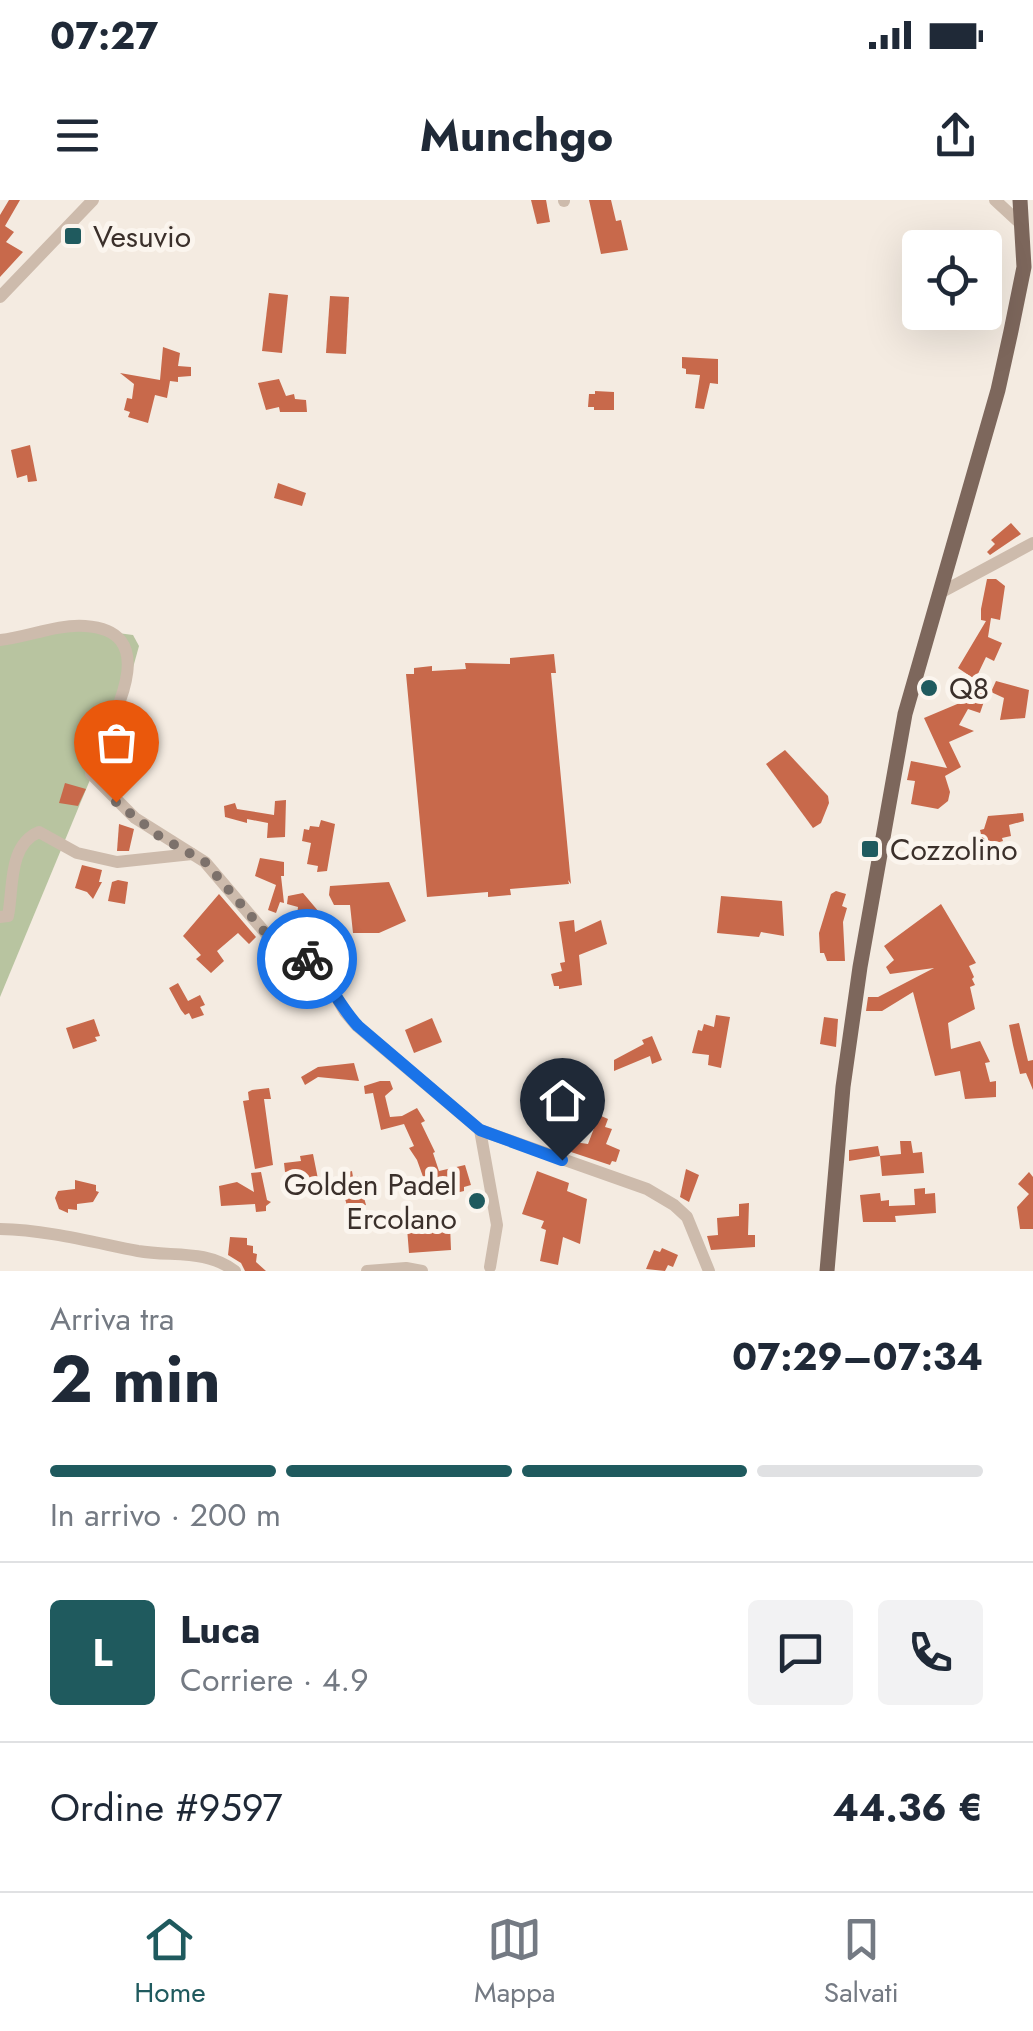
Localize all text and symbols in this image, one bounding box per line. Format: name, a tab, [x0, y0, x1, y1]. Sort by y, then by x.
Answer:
text: 07:27	[50, 8, 158, 63]
text: Munchgo	[420, 103, 613, 168]
icon: menu	[50, 108, 105, 163]
icon: share	[928, 108, 983, 163]
place label: Vesuvio	[93, 215, 191, 258]
marker: Vesuvio	[62, 225, 84, 247]
map controls	[902, 230, 1002, 330]
button: locate	[902, 230, 1002, 330]
place label: Q8	[949, 667, 989, 710]
marker: Q8	[918, 677, 940, 699]
pin	[74, 700, 159, 803]
icon: bag	[89, 715, 144, 770]
place label: Cozzolino	[890, 828, 1018, 871]
marker: Cozzolino	[859, 838, 881, 860]
courier	[257, 909, 357, 1009]
icon: bike	[280, 932, 335, 987]
pin	[520, 1058, 605, 1161]
icon: home	[535, 1073, 590, 1128]
place label: Golden Padel Ercolano	[284, 1163, 457, 1240]
marker: Golden Padel Ercolano	[466, 1190, 488, 1212]
text: Arriva tra	[50, 1296, 175, 1342]
text: 07:29–07:34	[732, 1329, 983, 1384]
text: 2 min	[50, 1332, 221, 1426]
text: In arrivo · 200 m	[50, 1492, 281, 1538]
button: chat	[748, 1600, 853, 1705]
button: phone	[878, 1600, 983, 1705]
text: Luca	[180, 1602, 260, 1657]
text: L	[92, 1625, 113, 1680]
text: Corriere · 4.9	[180, 1657, 369, 1703]
text: Ordine #9597	[50, 1780, 283, 1835]
text: 44.36 €	[832, 1780, 983, 1835]
tab: Home	[134, 1912, 206, 2013]
tab: Mappa	[474, 1912, 556, 2013]
tab: Salvati	[824, 1912, 899, 2013]

